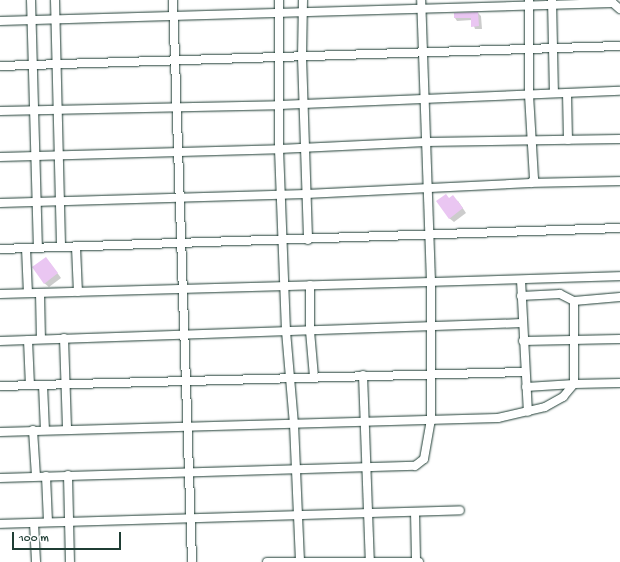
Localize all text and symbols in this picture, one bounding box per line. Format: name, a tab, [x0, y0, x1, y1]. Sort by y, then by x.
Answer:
scale bar	[14, 524, 123, 550]
text: 100 m	[19, 532, 49, 546]

